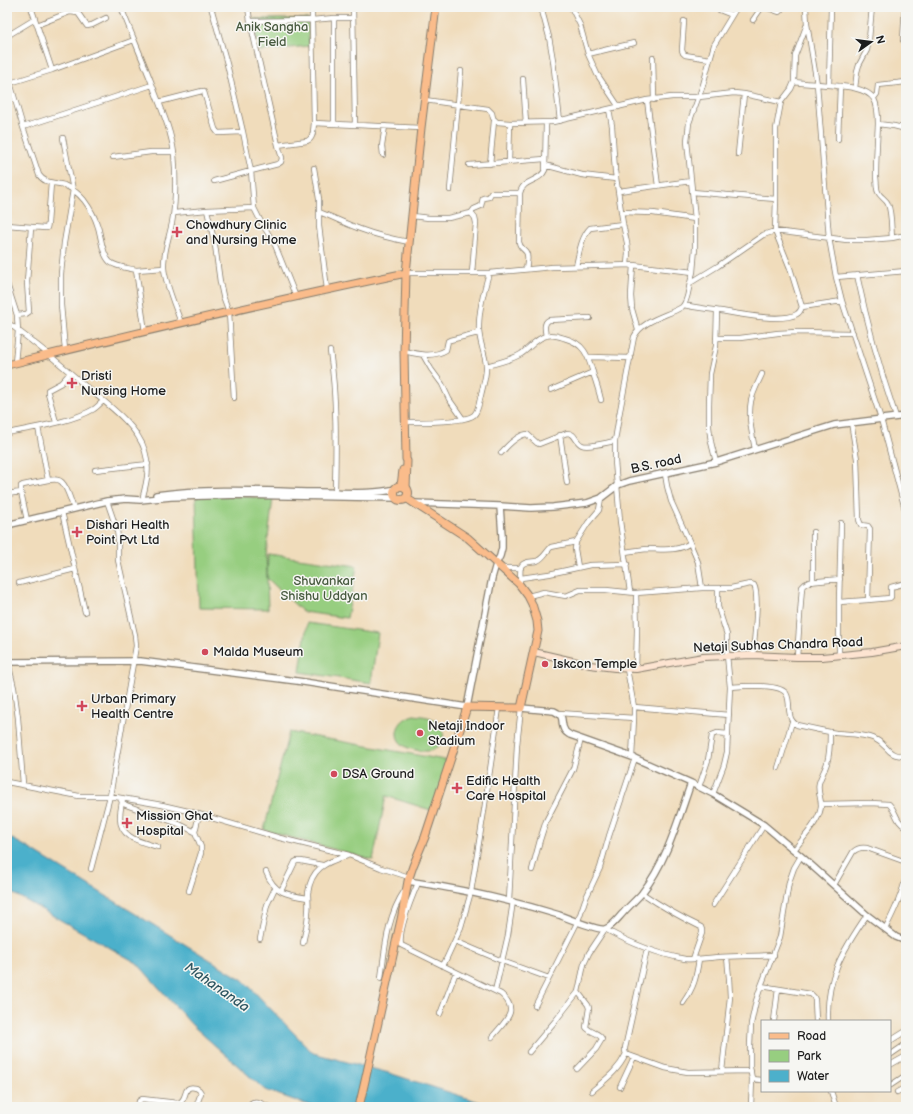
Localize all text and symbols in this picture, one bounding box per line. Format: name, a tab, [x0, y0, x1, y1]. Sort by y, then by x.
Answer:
park label: Anik Sangha Field	[236, 19, 308, 50]
north arrow	[851, 22, 891, 62]
text: N	[873, 34, 888, 45]
place label: Chowdhury Clinic and Nursing Home	[186, 217, 297, 248]
marker: Chowdhury Clinic and Nursing Home	[171, 226, 183, 238]
place label: Dristi Nursing Home	[81, 368, 166, 399]
marker: Dristi Nursing Home	[66, 377, 78, 389]
street label: B.S. road	[629, 451, 683, 477]
place label: Dishari Health Point Pvt Ltd	[86, 517, 169, 548]
marker: Dishari Health Point Pvt Ltd	[71, 526, 83, 538]
park label: Shuvankar Shishu Uddyan	[280, 573, 368, 604]
street label: Netaji Subhas Chandra Road	[693, 634, 863, 656]
place label: Malda Museum	[213, 644, 304, 660]
marker: Malda Museum	[200, 647, 210, 657]
place label: Iskcon Temple	[553, 656, 638, 672]
marker: Iskcon Temple	[540, 659, 550, 669]
place label: Urban Primary Health Centre	[91, 691, 176, 722]
marker: Urban Primary Health Centre	[76, 700, 88, 712]
place label: Netaji Indoor Stadium	[428, 718, 505, 749]
marker: Netaji Indoor Stadium	[415, 728, 425, 738]
place label: DSA Ground	[342, 766, 414, 782]
marker: DSA Ground	[329, 769, 339, 779]
place label: Edific Health Care Hospital	[466, 773, 546, 804]
marker: Edific Health Care Hospital	[451, 782, 463, 794]
place label: Mission Ghat Hospital	[136, 808, 213, 839]
marker: Mission Ghat Hospital	[121, 817, 133, 829]
water label: Mahananda	[181, 959, 253, 1016]
legend	[761, 1020, 891, 1092]
text: Road	[797, 1029, 826, 1044]
text: Park	[797, 1049, 821, 1064]
text: Water	[797, 1069, 829, 1084]

